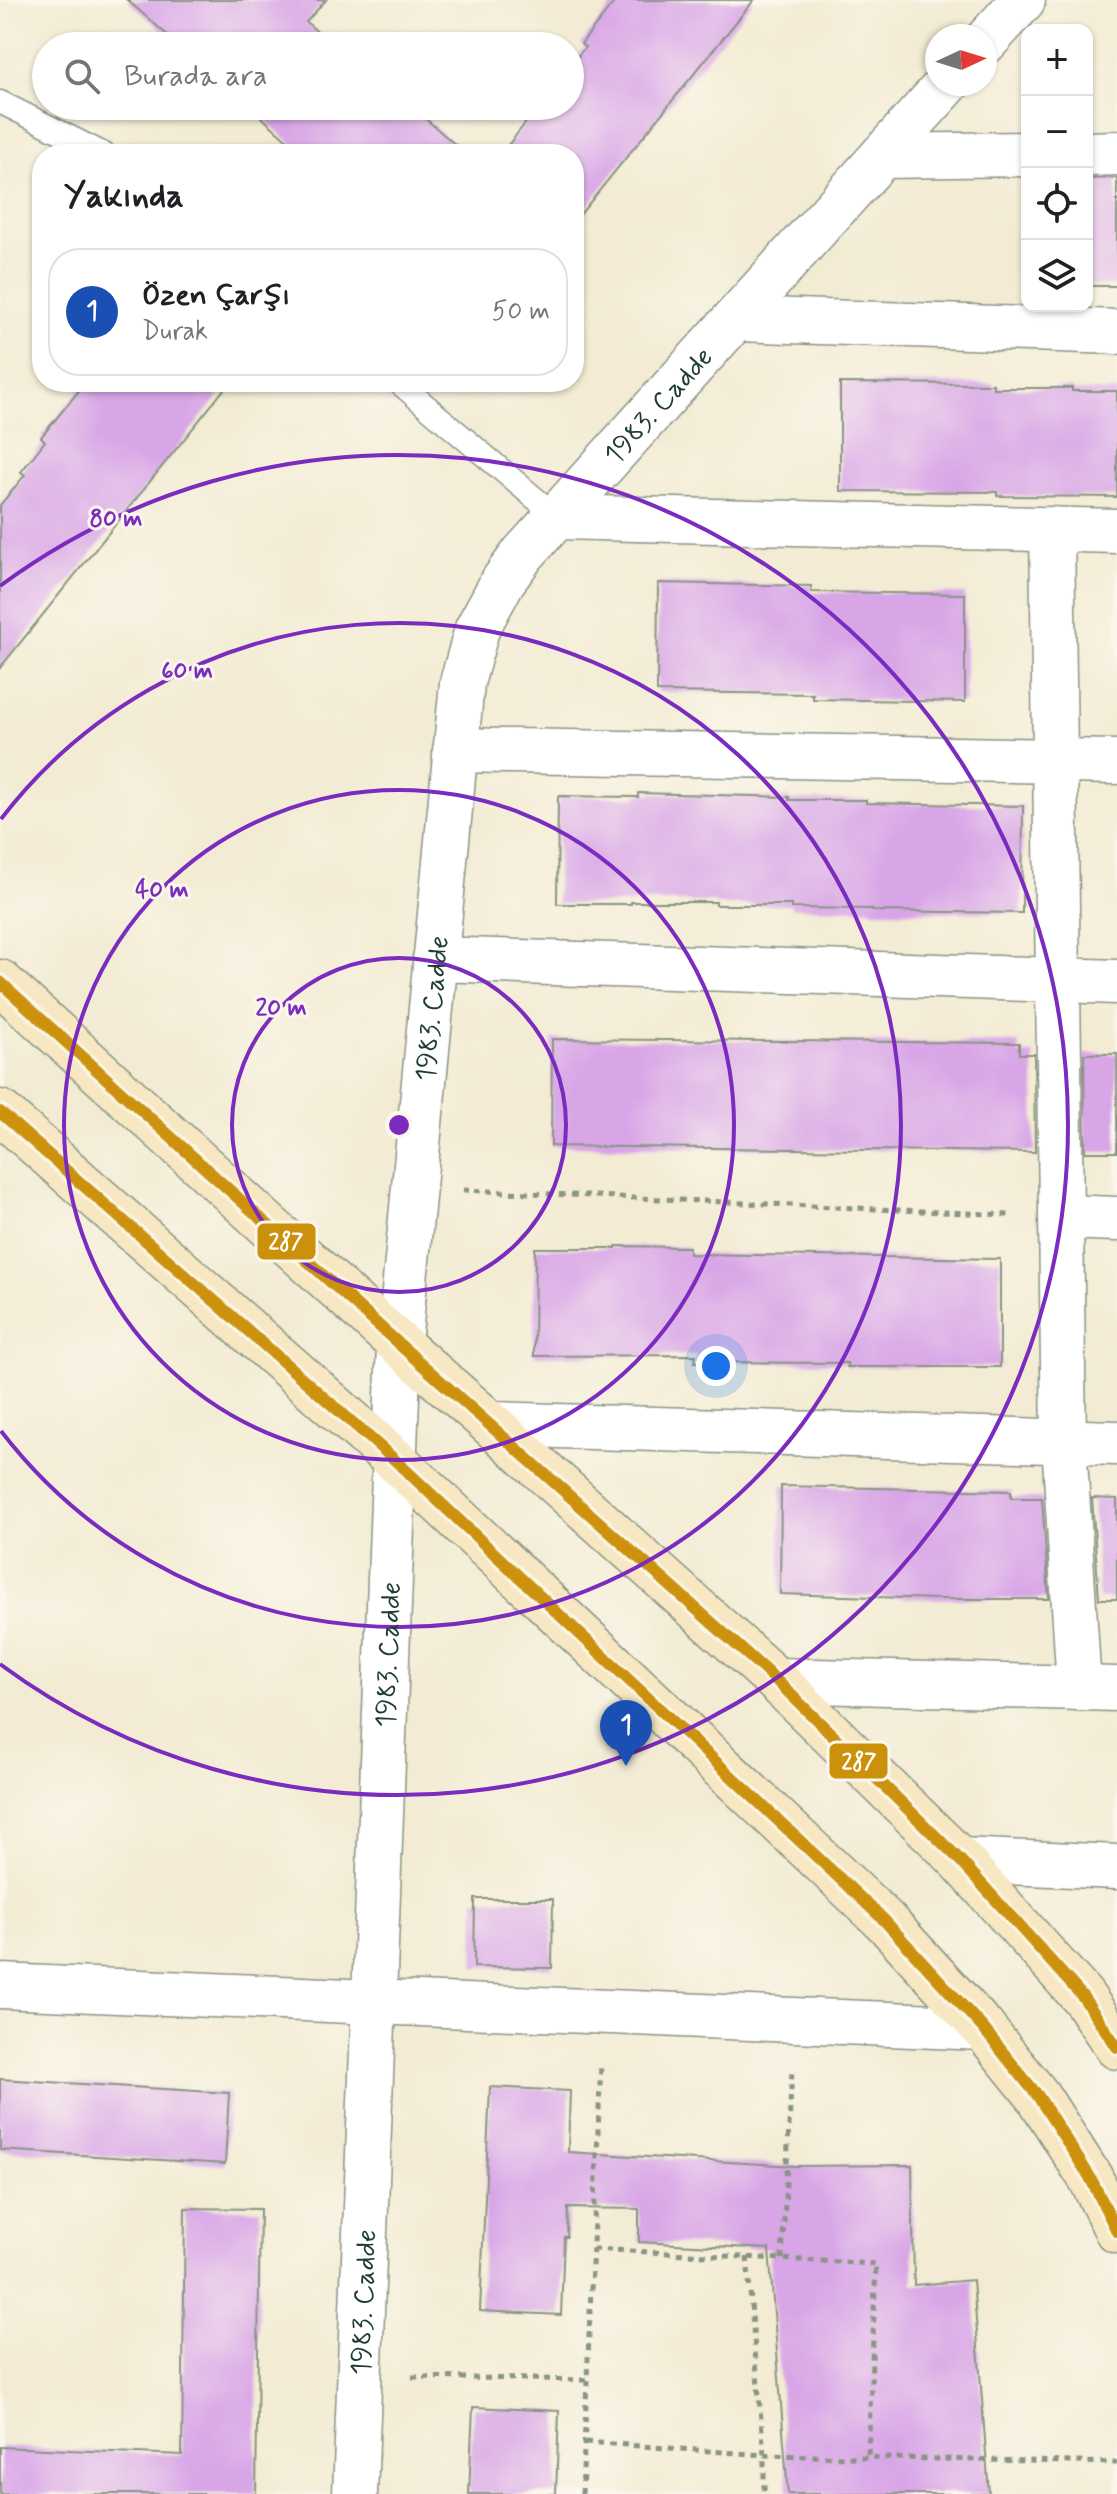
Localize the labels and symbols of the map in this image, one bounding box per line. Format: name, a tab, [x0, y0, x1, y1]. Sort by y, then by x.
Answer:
north arrow	[925, 24, 997, 96]
street label: 1983. Cadde	[597, 340, 722, 473]
text: 80 m	[90, 504, 142, 535]
text: 60 m	[161, 656, 213, 687]
text: 40 m	[135, 875, 189, 906]
street label: 1983. Cadde	[408, 934, 459, 1083]
text: 20 m	[255, 993, 307, 1024]
centre of rings	[385, 1111, 413, 1139]
line badge: 287	[256, 1222, 317, 1261]
text: 287	[268, 1229, 304, 1257]
your location	[696, 1346, 736, 1386]
street label: 1983. Cadde	[368, 1581, 411, 1728]
pin: 1	[600, 1700, 652, 1766]
line badge: 287	[828, 1742, 889, 1780]
text: 287	[841, 1749, 877, 1777]
street label: 1983. Cadde	[344, 2229, 386, 2376]

